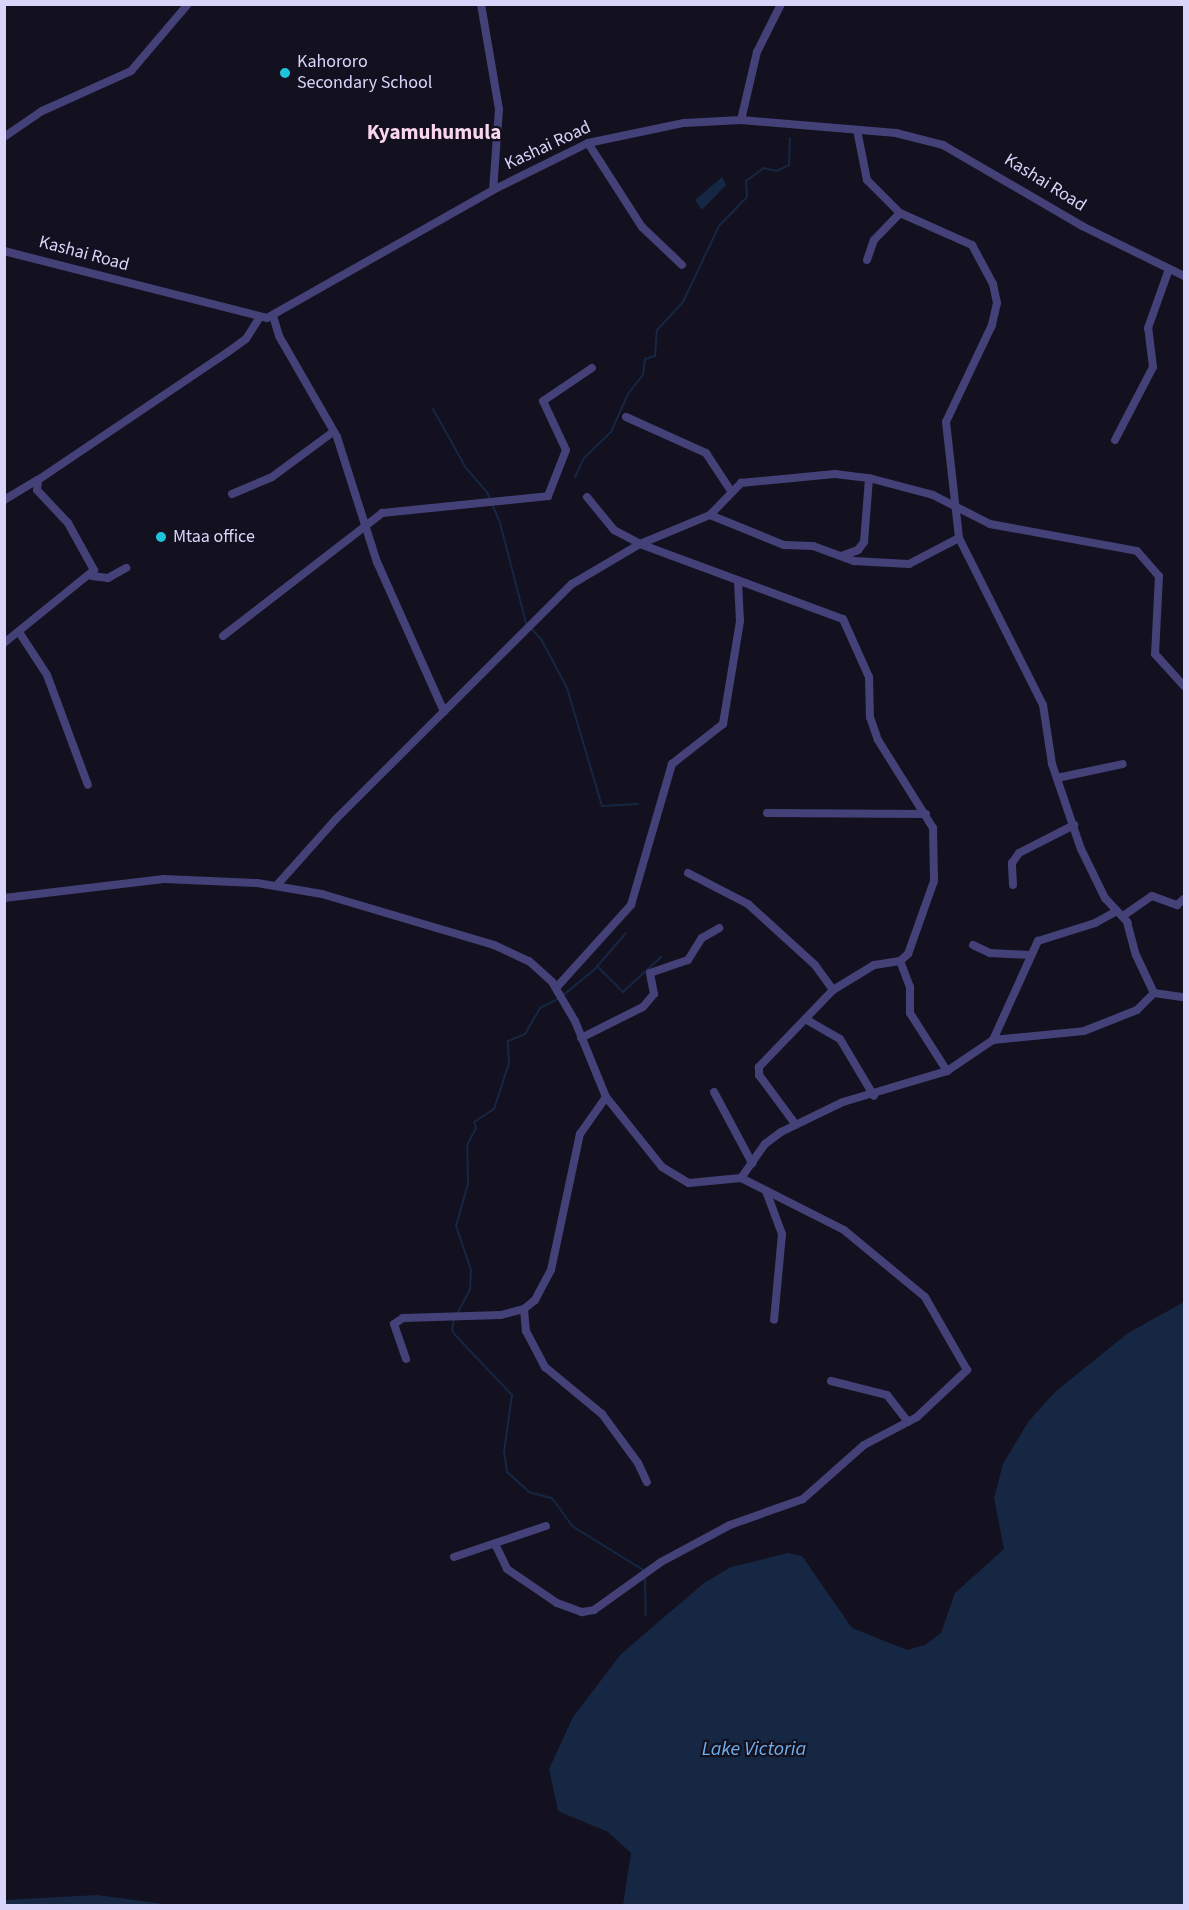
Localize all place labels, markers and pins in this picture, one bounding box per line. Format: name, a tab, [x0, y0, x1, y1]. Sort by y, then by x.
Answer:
place label: Kahororo Secondary School	[297, 52, 432, 94]
marker: Kahororo Secondary School	[278, 66, 292, 80]
place label: Mtaa office	[173, 526, 255, 548]
marker: Mtaa office	[154, 530, 168, 544]

